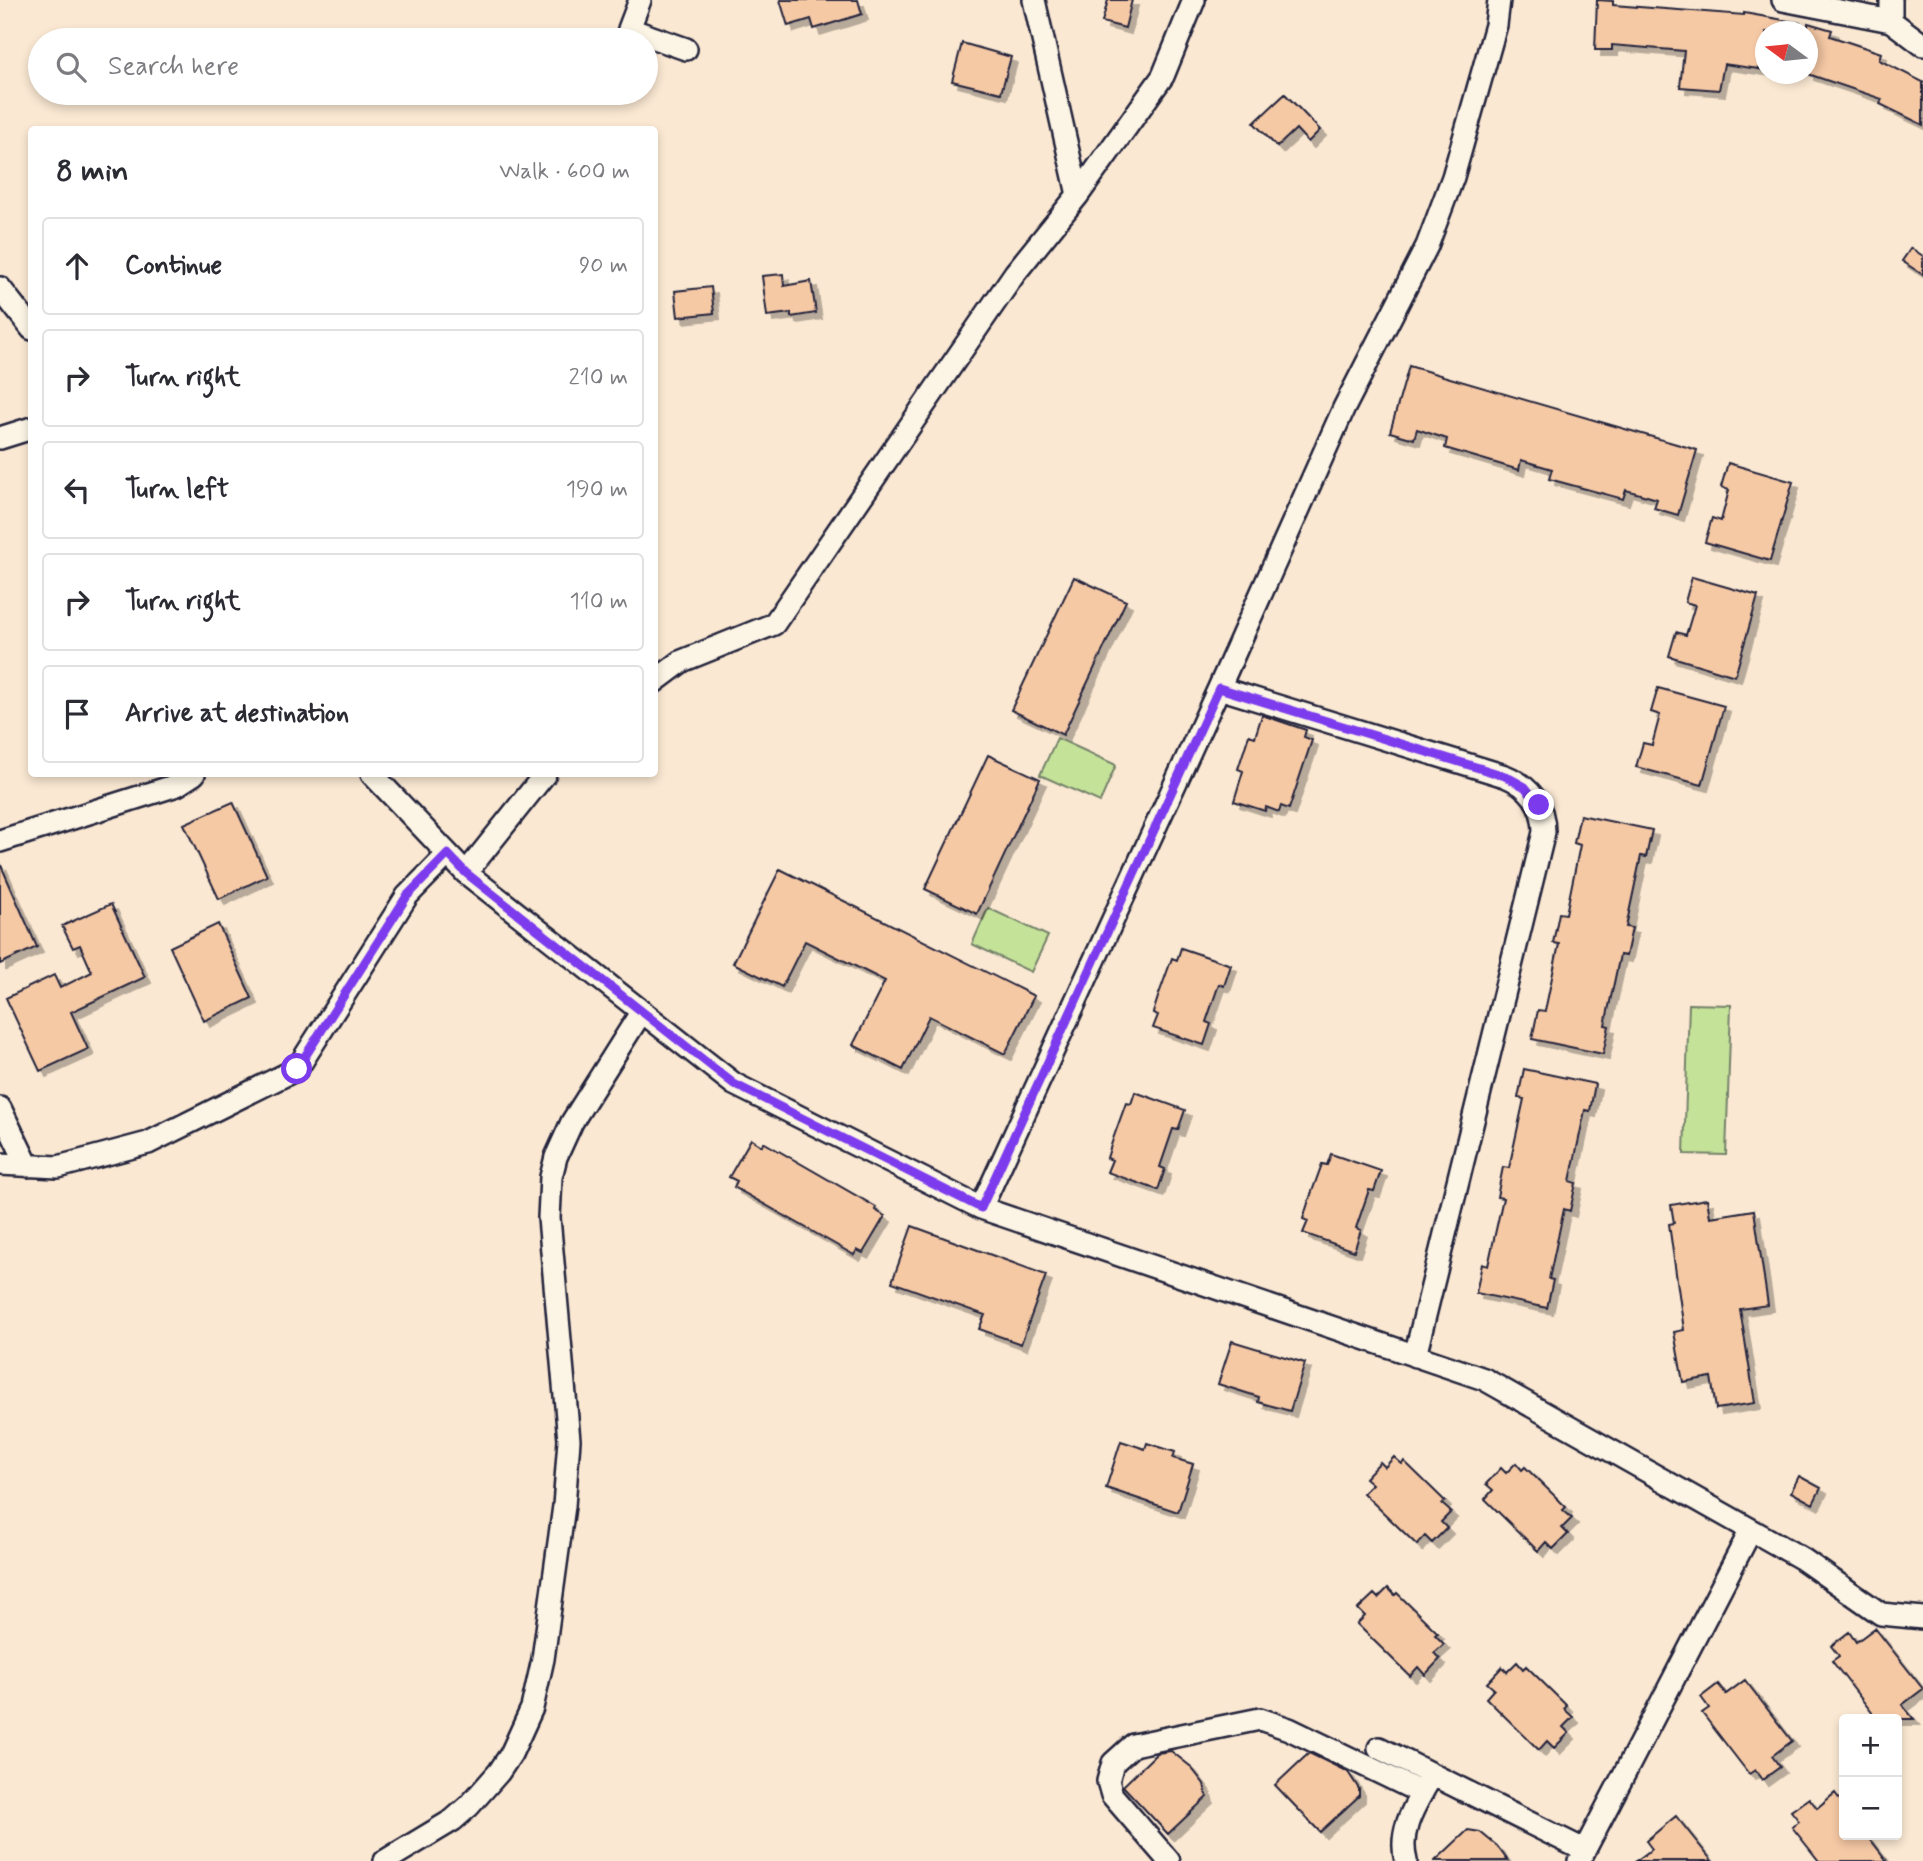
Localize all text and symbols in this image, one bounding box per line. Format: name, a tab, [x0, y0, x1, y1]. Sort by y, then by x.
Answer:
north arrow	[1755, 21, 1818, 84]
search box	[28, 28, 658, 105]
icon: search	[52, 48, 90, 86]
text: Search here	[108, 50, 239, 84]
text: 8 min	[56, 152, 129, 191]
text: Walk · 600 m	[499, 157, 630, 187]
icon: ahead	[58, 247, 96, 285]
text: Continue	[125, 249, 222, 283]
text: 90 m	[579, 251, 628, 281]
icon: right	[58, 359, 96, 397]
text: Turn right	[125, 361, 241, 395]
text: 210 m	[568, 363, 628, 393]
icon: left	[58, 471, 96, 509]
text: Turn left	[125, 473, 229, 507]
text: 190 m	[566, 475, 628, 505]
icon: right	[58, 583, 96, 621]
text: Turn right	[125, 585, 241, 619]
text: 110 m	[569, 587, 628, 617]
icon: arrive	[58, 695, 96, 733]
text: Arrive at destination	[125, 697, 349, 731]
route end	[1523, 789, 1554, 820]
route start	[281, 1053, 312, 1084]
map controls	[1839, 1714, 1902, 1840]
button: +	[1839, 1714, 1902, 1777]
button: −	[1839, 1777, 1902, 1840]

